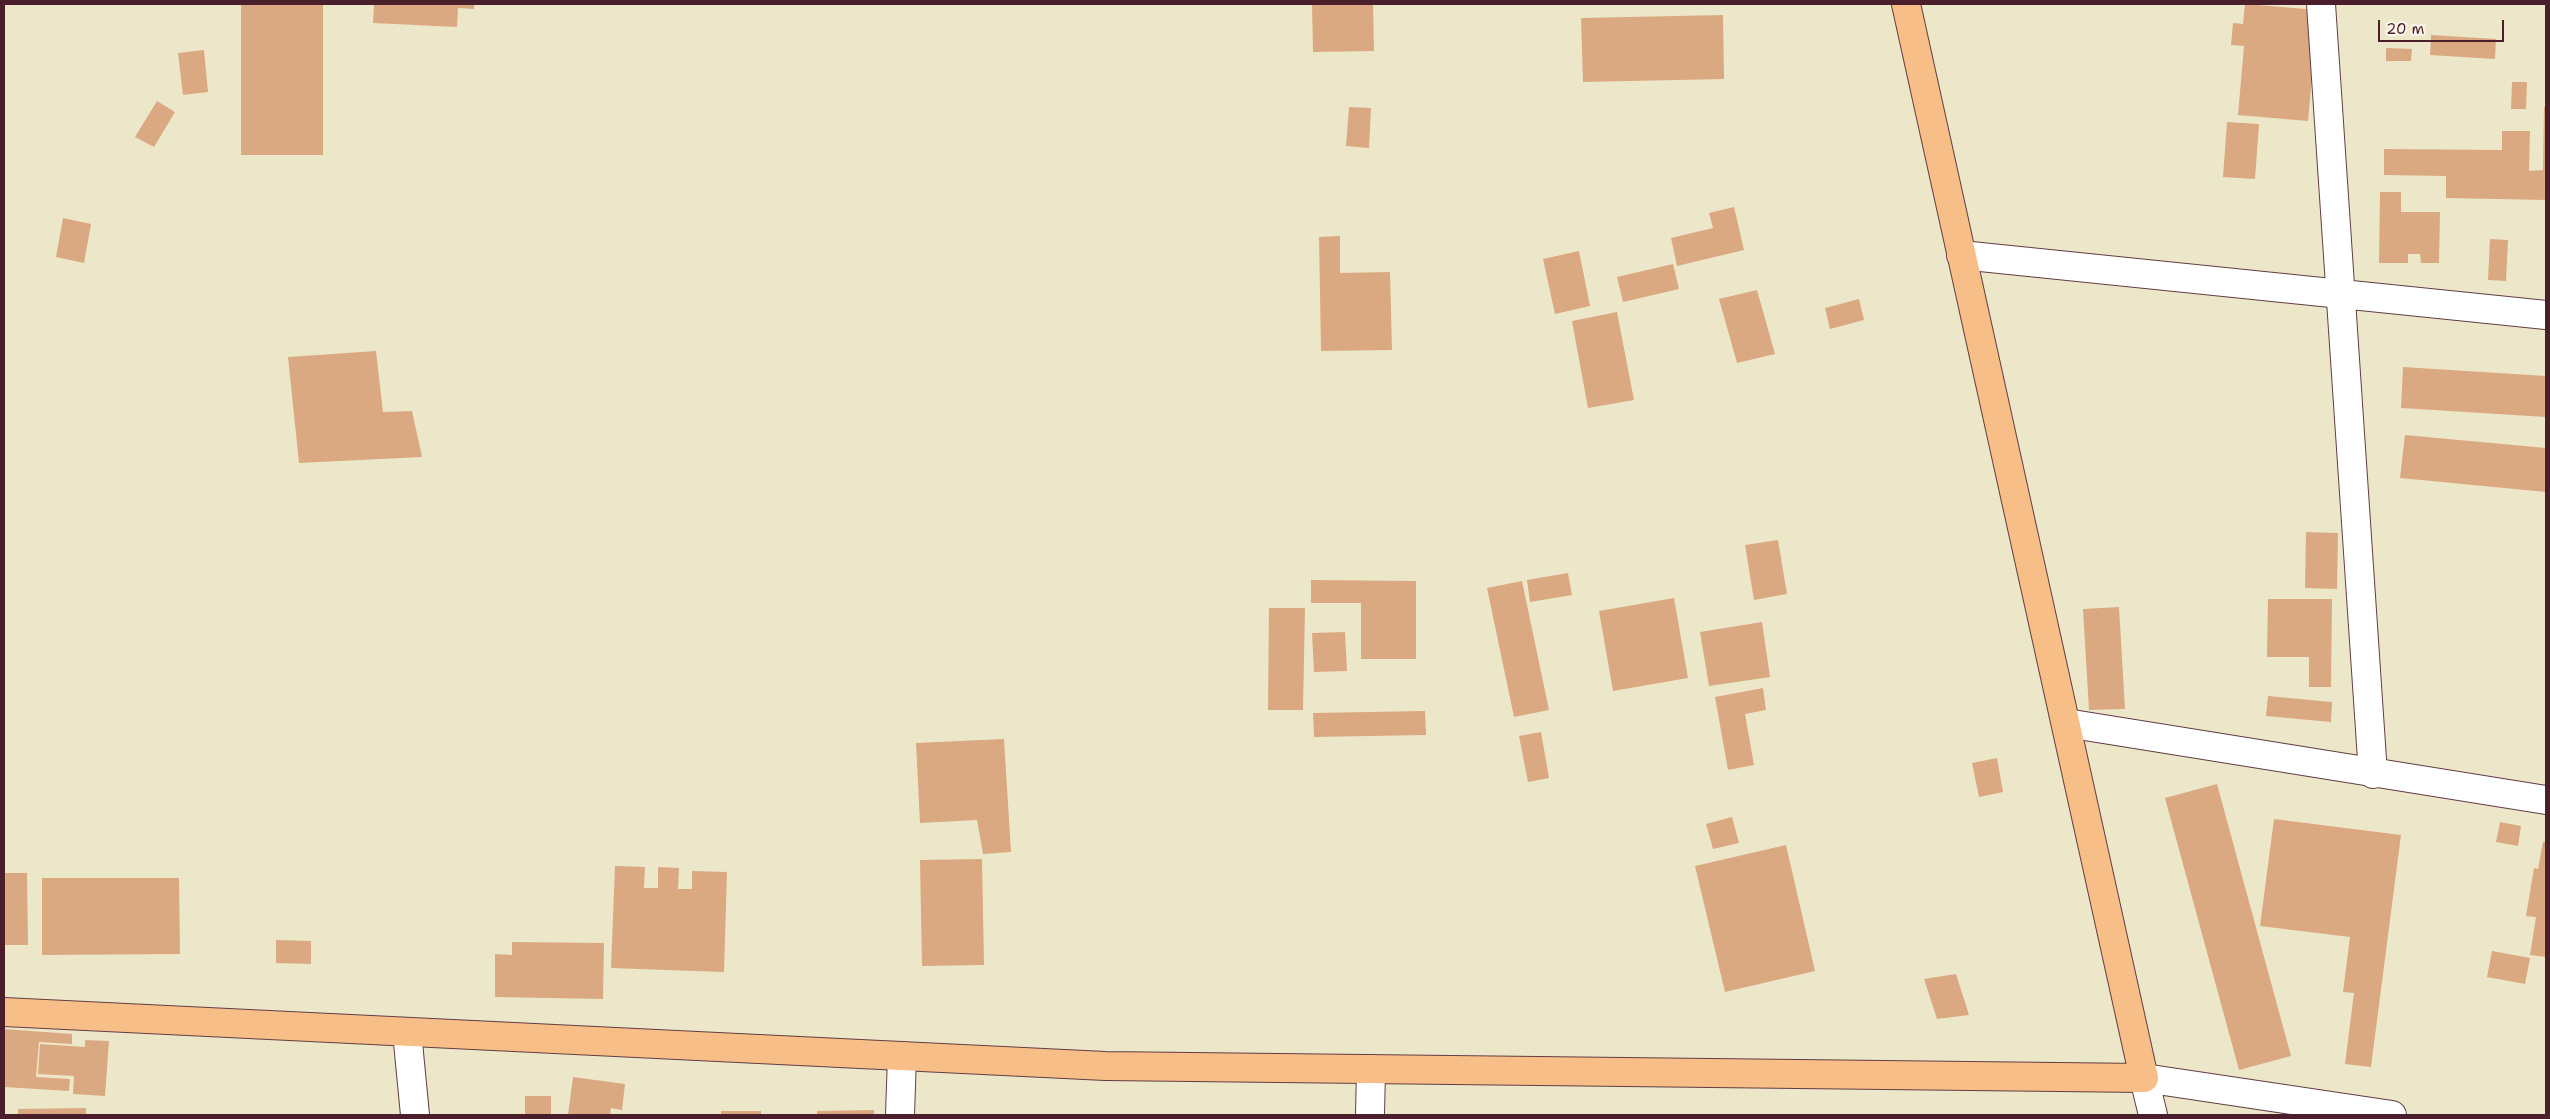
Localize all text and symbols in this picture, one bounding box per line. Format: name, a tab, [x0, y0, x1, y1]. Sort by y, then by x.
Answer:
scale bar	[2380, 10, 2506, 42]
text: 20 m	[2386, 19, 2425, 39]

